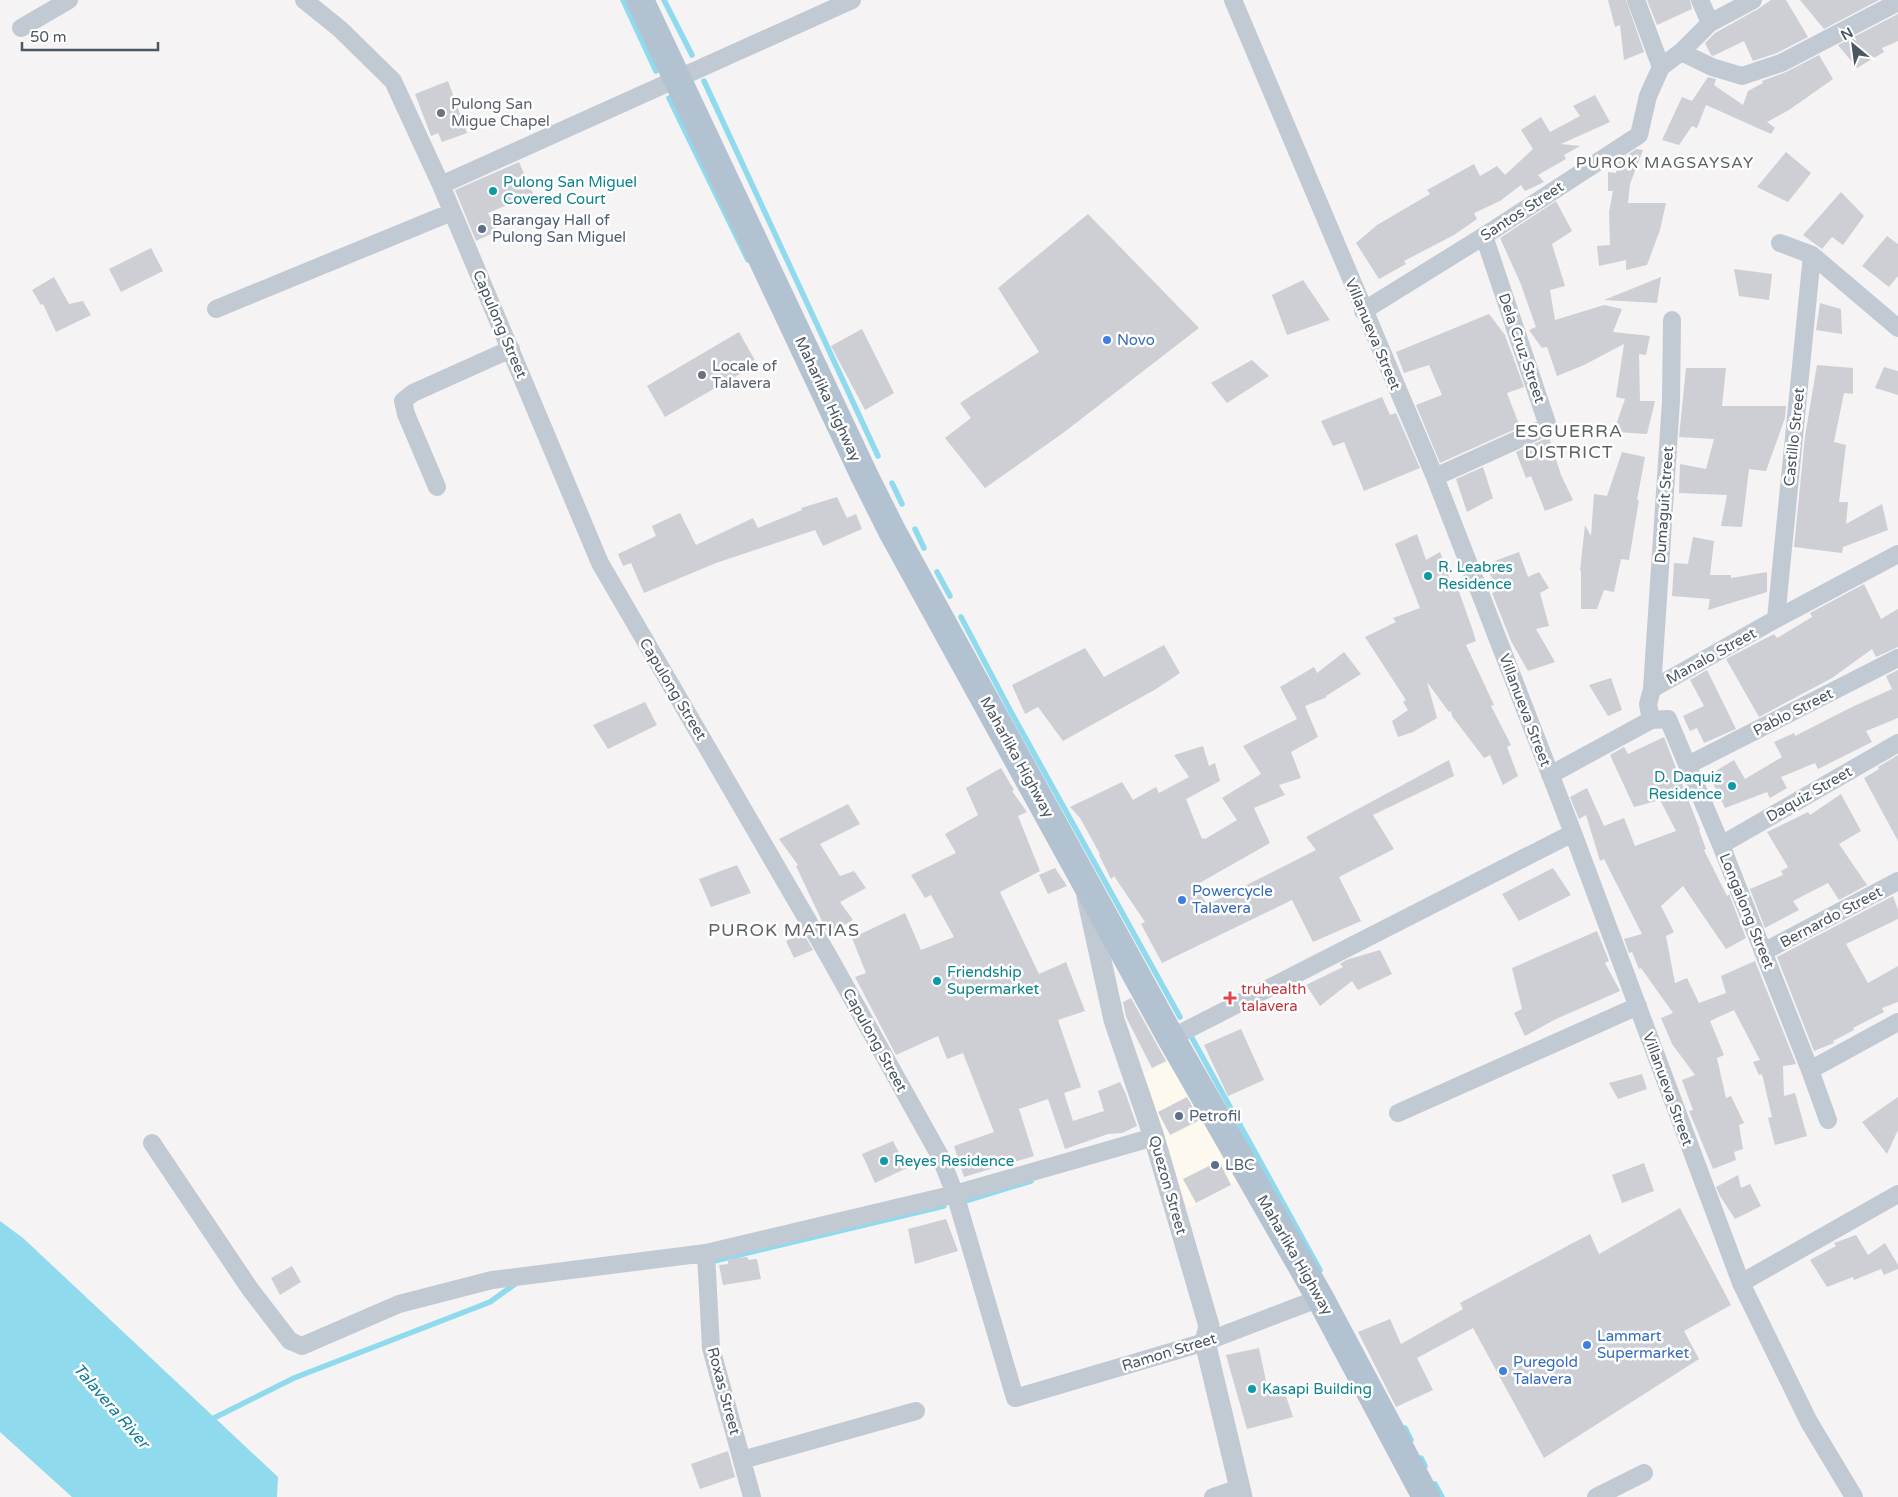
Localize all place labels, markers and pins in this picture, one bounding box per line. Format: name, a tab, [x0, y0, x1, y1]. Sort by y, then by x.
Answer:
place label: Pulong San Migue Chapel	[451, 95, 550, 130]
marker: Pulong San Migue Chapel	[435, 107, 447, 119]
place label: Pulong San Miguel Covered Court	[503, 173, 637, 208]
marker: Pulong San Miguel Covered Court	[487, 185, 499, 197]
place label: Barangay Hall of Pulong San Miguel	[492, 211, 626, 246]
marker: Barangay Hall of Pulong San Miguel	[476, 223, 488, 235]
place label: Novo	[1117, 331, 1155, 349]
marker: Novo	[1101, 334, 1113, 346]
place label: Locale of Talavera	[712, 357, 777, 392]
marker: Locale of Talavera	[696, 369, 708, 381]
place label: R. Leabres Residence	[1438, 558, 1513, 593]
marker: R. Leabres Residence	[1422, 570, 1434, 582]
place label: D. Daquiz Residence	[1648, 768, 1722, 803]
marker: D. Daquiz Residence	[1726, 780, 1738, 792]
place label: Powercycle Talavera	[1192, 882, 1273, 917]
marker: Powercycle Talavera	[1176, 894, 1188, 906]
place label: Friendship Supermarket	[947, 963, 1039, 998]
marker: Friendship Supermarket	[931, 975, 943, 987]
place label: truhealth talavera	[1241, 980, 1306, 1015]
marker: truhealth talavera	[1223, 991, 1237, 1005]
place label: Petrofil	[1189, 1107, 1241, 1125]
marker: Petrofil	[1173, 1110, 1185, 1122]
place label: Reyes Residence	[894, 1152, 1014, 1170]
marker: Reyes Residence	[878, 1155, 890, 1167]
place label: LBC	[1225, 1156, 1254, 1174]
marker: LBC	[1209, 1159, 1221, 1171]
place label: Lammart Supermarket	[1597, 1327, 1689, 1362]
marker: Lammart Supermarket	[1581, 1339, 1593, 1351]
place label: Puregold Talavera	[1513, 1353, 1578, 1388]
marker: Puregold Talavera	[1497, 1365, 1509, 1377]
place label: Kasapi Building	[1262, 1380, 1372, 1398]
marker: Kasapi Building	[1246, 1383, 1258, 1395]

